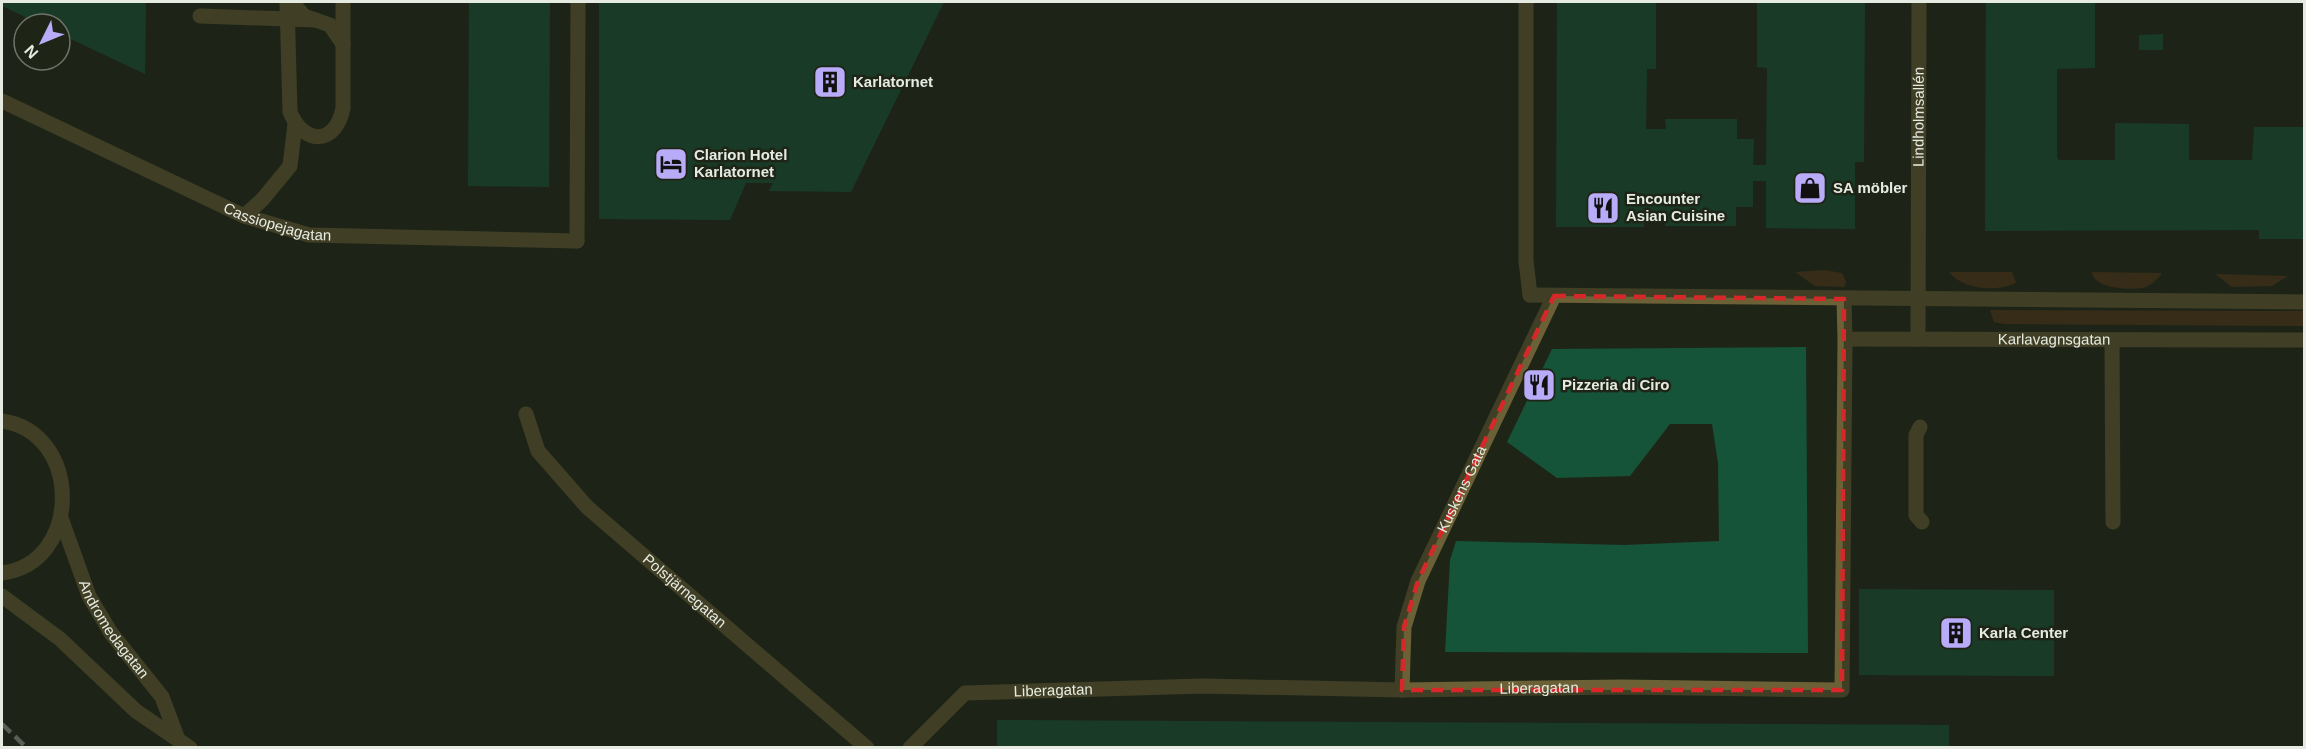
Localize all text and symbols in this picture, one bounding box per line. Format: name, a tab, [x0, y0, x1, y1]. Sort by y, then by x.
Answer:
north arrow	[12, 12, 72, 72]
text: N	[21, 42, 42, 62]
building icon: Karlatornet	[812, 64, 848, 100]
street label: Lindholmsallén	[1910, 67, 1927, 167]
place label: Karlatornet	[853, 73, 933, 90]
hotel icon: Clarion Hotel Karlatornet	[653, 146, 689, 182]
place label: Clarion Hotel Karlatornet	[694, 146, 787, 180]
shop icon: SA möbler	[1792, 170, 1828, 206]
place label: SA möbler	[1833, 179, 1908, 196]
restaurant icon: Encounter Asian Cuisine	[1585, 190, 1621, 226]
place label: Encounter Asian Cuisine	[1626, 190, 1725, 224]
street label: Cassiopejagatan	[221, 199, 331, 243]
street label: Karlavagnsgatan	[1998, 330, 2110, 348]
restaurant icon: Pizzeria di Ciro	[1521, 367, 1557, 403]
place label: Pizzeria di Ciro	[1562, 376, 1670, 393]
street label: Kuskens Gata	[1433, 442, 1490, 535]
street label: Polstjärnegatan	[640, 550, 730, 631]
street label: Andromedagatan	[76, 577, 153, 682]
building icon: Karla Center	[1938, 615, 1974, 651]
place label: Karla Center	[1979, 624, 2068, 641]
street label: Liberagatan	[1499, 679, 1579, 697]
street label: Liberagatan	[1013, 680, 1093, 700]

